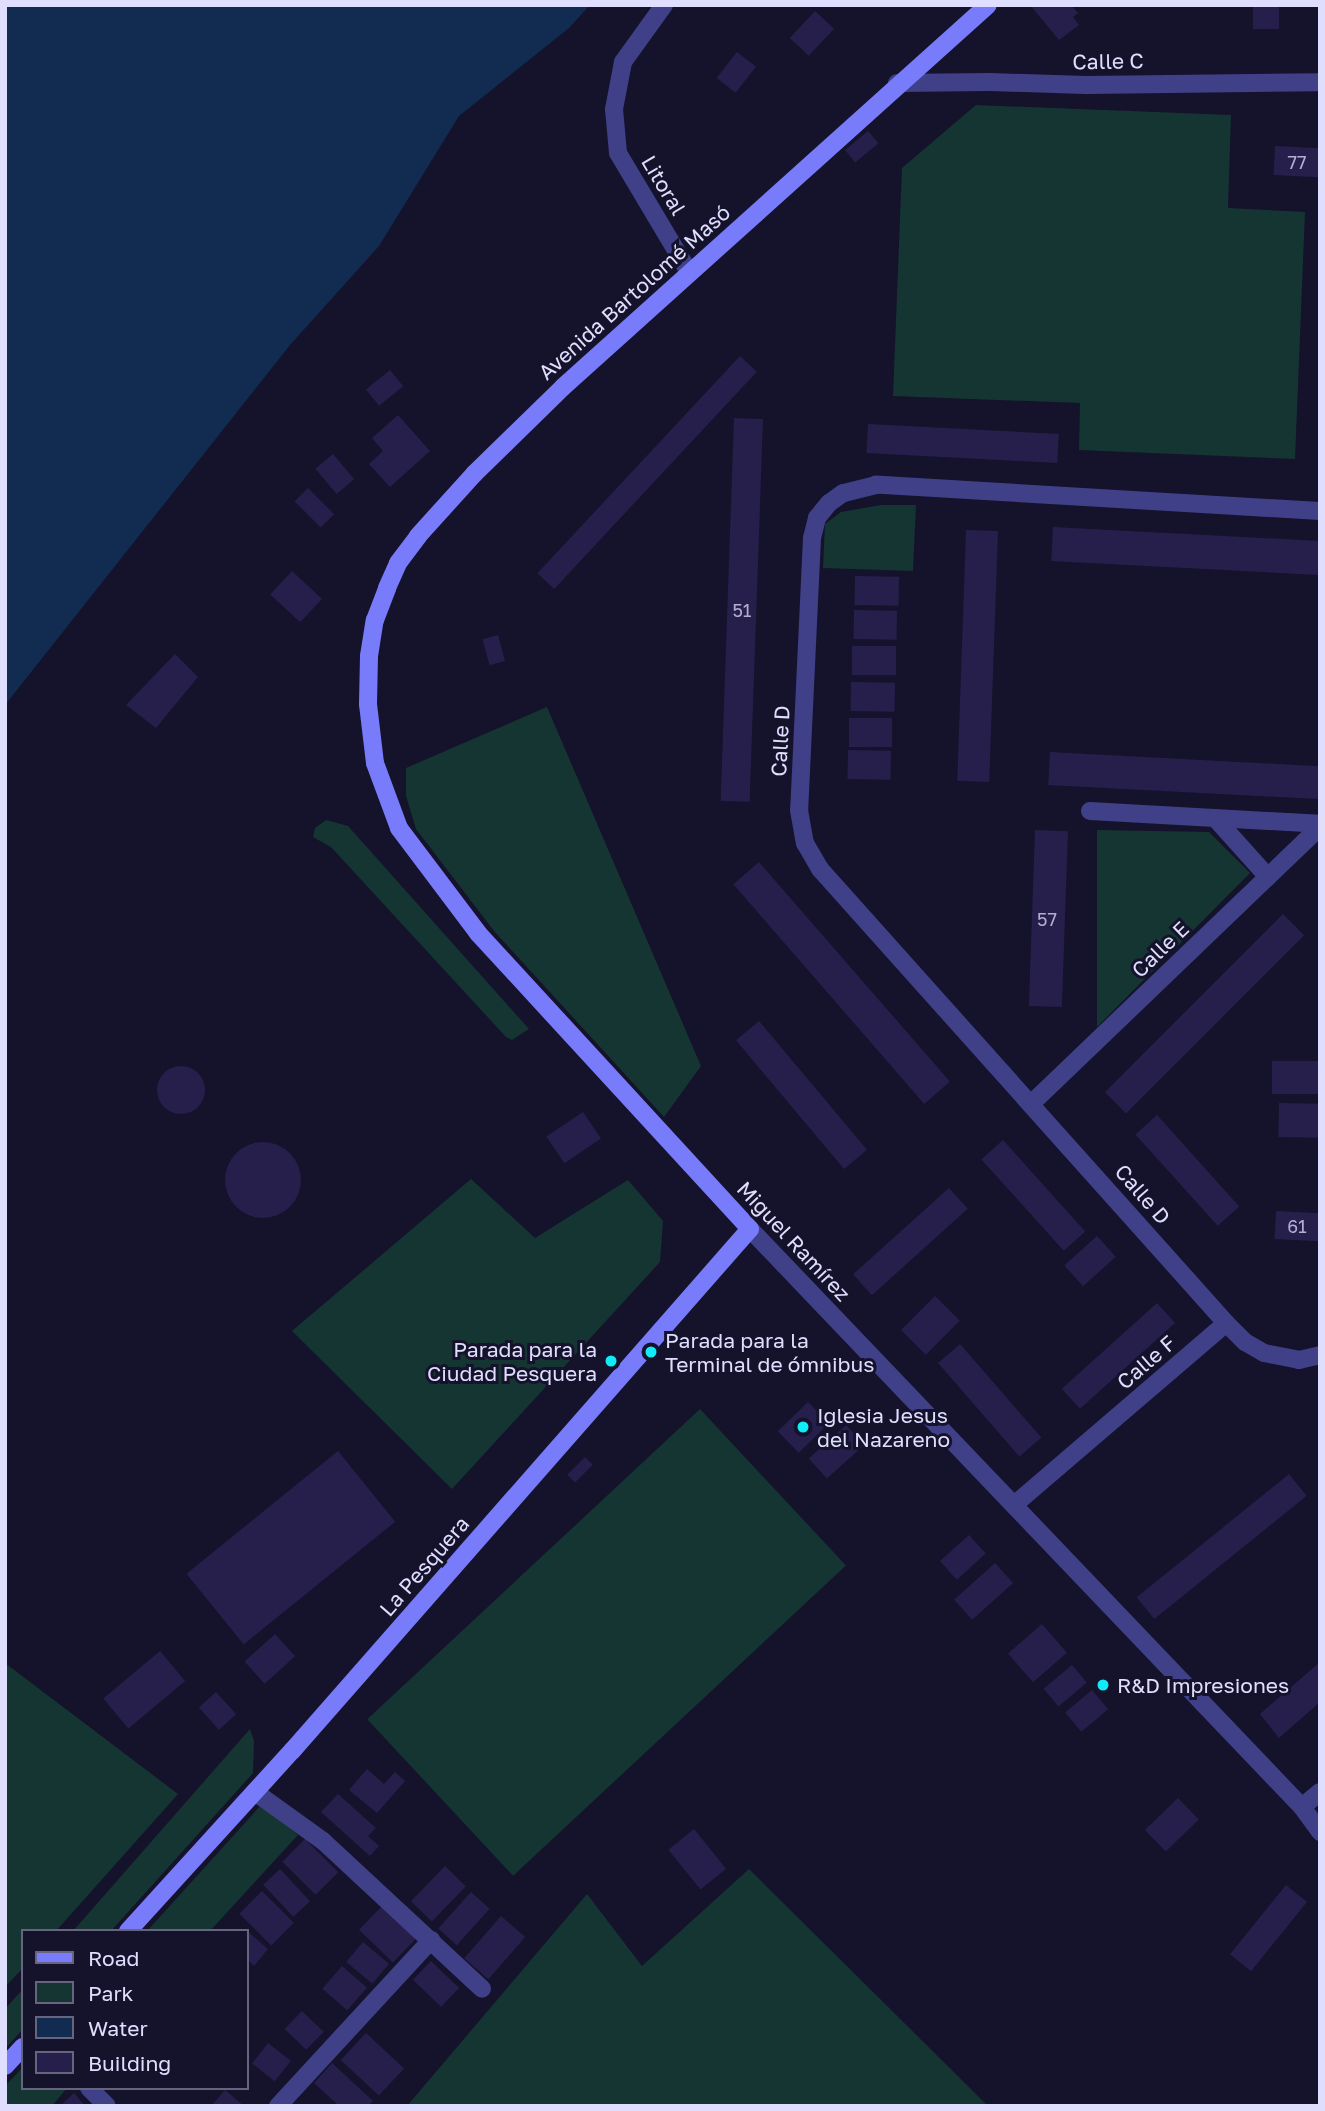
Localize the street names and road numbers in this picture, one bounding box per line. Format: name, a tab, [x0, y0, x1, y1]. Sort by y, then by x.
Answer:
street label: Calle C	[1072, 48, 1144, 74]
street label: Litoral	[636, 151, 692, 219]
street label: Avenida Bartolomé Masó	[533, 199, 735, 385]
street label: Calle D	[766, 705, 794, 777]
street label: Calle E	[1126, 916, 1194, 982]
street label: Calle D	[1110, 1159, 1176, 1229]
street label: Miguel Ramírez	[732, 1176, 856, 1306]
street label: Calle F	[1112, 1330, 1180, 1394]
street label: La Pesquera	[374, 1511, 474, 1621]

